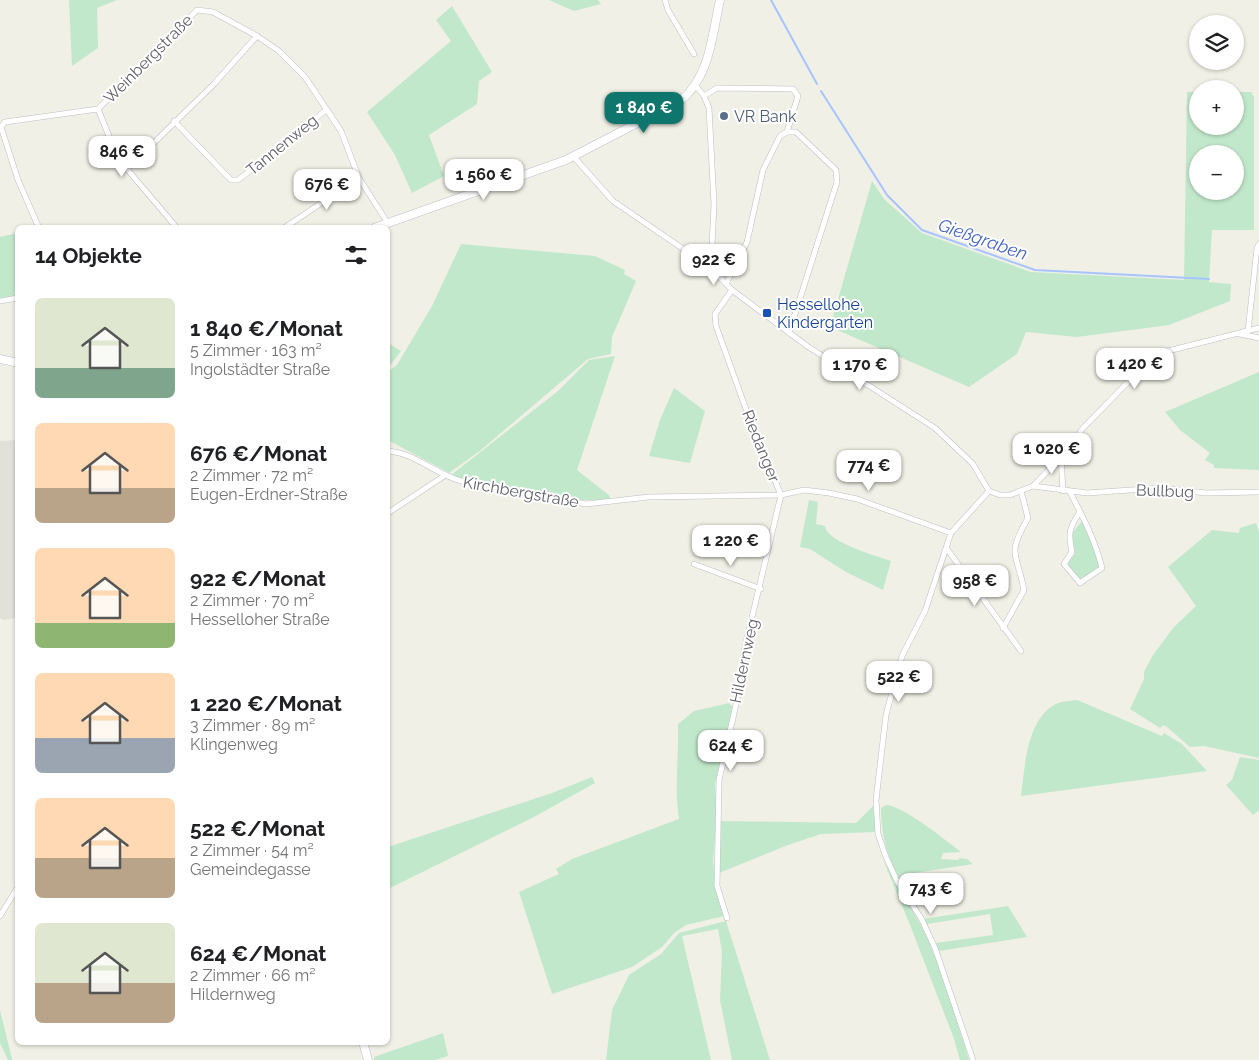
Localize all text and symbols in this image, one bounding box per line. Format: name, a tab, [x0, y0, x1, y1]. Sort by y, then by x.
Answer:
street label: Weinbergstraße	[100, 11, 196, 107]
map controls	[1189, 15, 1244, 200]
button: layers	[1189, 15, 1244, 70]
button: +	[1189, 80, 1244, 135]
pin: 1 840 €	[598, 92, 690, 134]
text: 1 840 €	[616, 98, 672, 117]
place label: VR Bank	[734, 107, 797, 126]
marker: VR Bank	[718, 110, 730, 122]
street label: Tannenweg	[243, 111, 321, 179]
pin: 846 €	[87, 136, 157, 178]
text: 846 €	[99, 142, 145, 161]
button: −	[1189, 145, 1244, 200]
pin: 1 560 €	[438, 158, 530, 201]
text: 1 560 €	[456, 165, 512, 184]
pin: 676 €	[292, 168, 362, 211]
text: 676 €	[304, 175, 350, 194]
water label: Gießgraben	[936, 214, 1030, 264]
icon: filters	[342, 241, 370, 269]
text: 14 Objekte	[35, 243, 142, 268]
pin: 922 €	[679, 244, 749, 286]
text: 922 €	[692, 250, 736, 269]
place label: Hessellohe, Kindergarten	[777, 295, 873, 332]
marker: Hessellohe, Kindergarten	[761, 307, 773, 319]
text: 1 840 €/Monat	[190, 316, 343, 341]
icon: home	[75, 318, 135, 378]
text: 5 Zimmer · 163 m²	[190, 341, 322, 360]
pin: 1 170 €	[814, 348, 906, 391]
pin: 1 420 €	[1089, 348, 1181, 390]
text: 1 420 €	[1107, 354, 1163, 373]
text: 1 170 €	[832, 355, 888, 374]
text: Ingolstädter Straße	[190, 360, 330, 379]
street label: Riedanger	[738, 407, 784, 485]
pin: 1 020 €	[1006, 432, 1098, 475]
text: 1 020 €	[1023, 439, 1081, 458]
text: 676 €/Monat	[190, 441, 327, 466]
icon: home	[75, 443, 135, 503]
pin: 774 €	[834, 450, 904, 492]
text: 774 €	[847, 456, 891, 475]
text: 2 Zimmer · 72 m²	[190, 466, 313, 485]
street label: Kirchbergstraße	[462, 472, 580, 512]
street label: Bullbug	[1136, 480, 1194, 502]
text: Eugen-Erdner-Straße	[190, 485, 347, 504]
pin: 1 220 €	[685, 524, 777, 567]
text: 1 220 €	[703, 531, 759, 550]
pin: 958 €	[940, 564, 1010, 607]
text: 922 €/Monat	[190, 566, 326, 591]
icon: home	[75, 568, 135, 628]
text: 958 €	[953, 571, 997, 590]
text: 2 Zimmer · 70 m²	[190, 591, 314, 610]
text: Hesselloher Straße	[190, 610, 330, 629]
street label: Hildernweg	[726, 617, 762, 705]
pin: 522 €	[864, 660, 934, 703]
text: 522 €	[877, 667, 921, 686]
text: 1 220 €/Monat	[190, 691, 342, 716]
icon: home	[75, 693, 135, 753]
text: 3 Zimmer · 89 m²	[190, 716, 315, 735]
pin: 624 €	[696, 730, 766, 772]
text: Klingenweg	[190, 735, 278, 754]
text: 624 €	[709, 736, 753, 755]
text: 522 €/Monat	[190, 816, 325, 841]
icon: home	[75, 818, 135, 878]
text: 2 Zimmer · 54 m²	[190, 841, 314, 860]
text: Gemeindegasse	[190, 860, 311, 879]
pin: 743 €	[896, 872, 966, 915]
text: 743 €	[909, 879, 953, 898]
text: 624 €/Monat	[190, 941, 326, 966]
icon: home	[75, 943, 135, 1003]
text: 2 Zimmer · 66 m²	[190, 966, 315, 985]
text: Hildernweg	[190, 985, 276, 1004]

